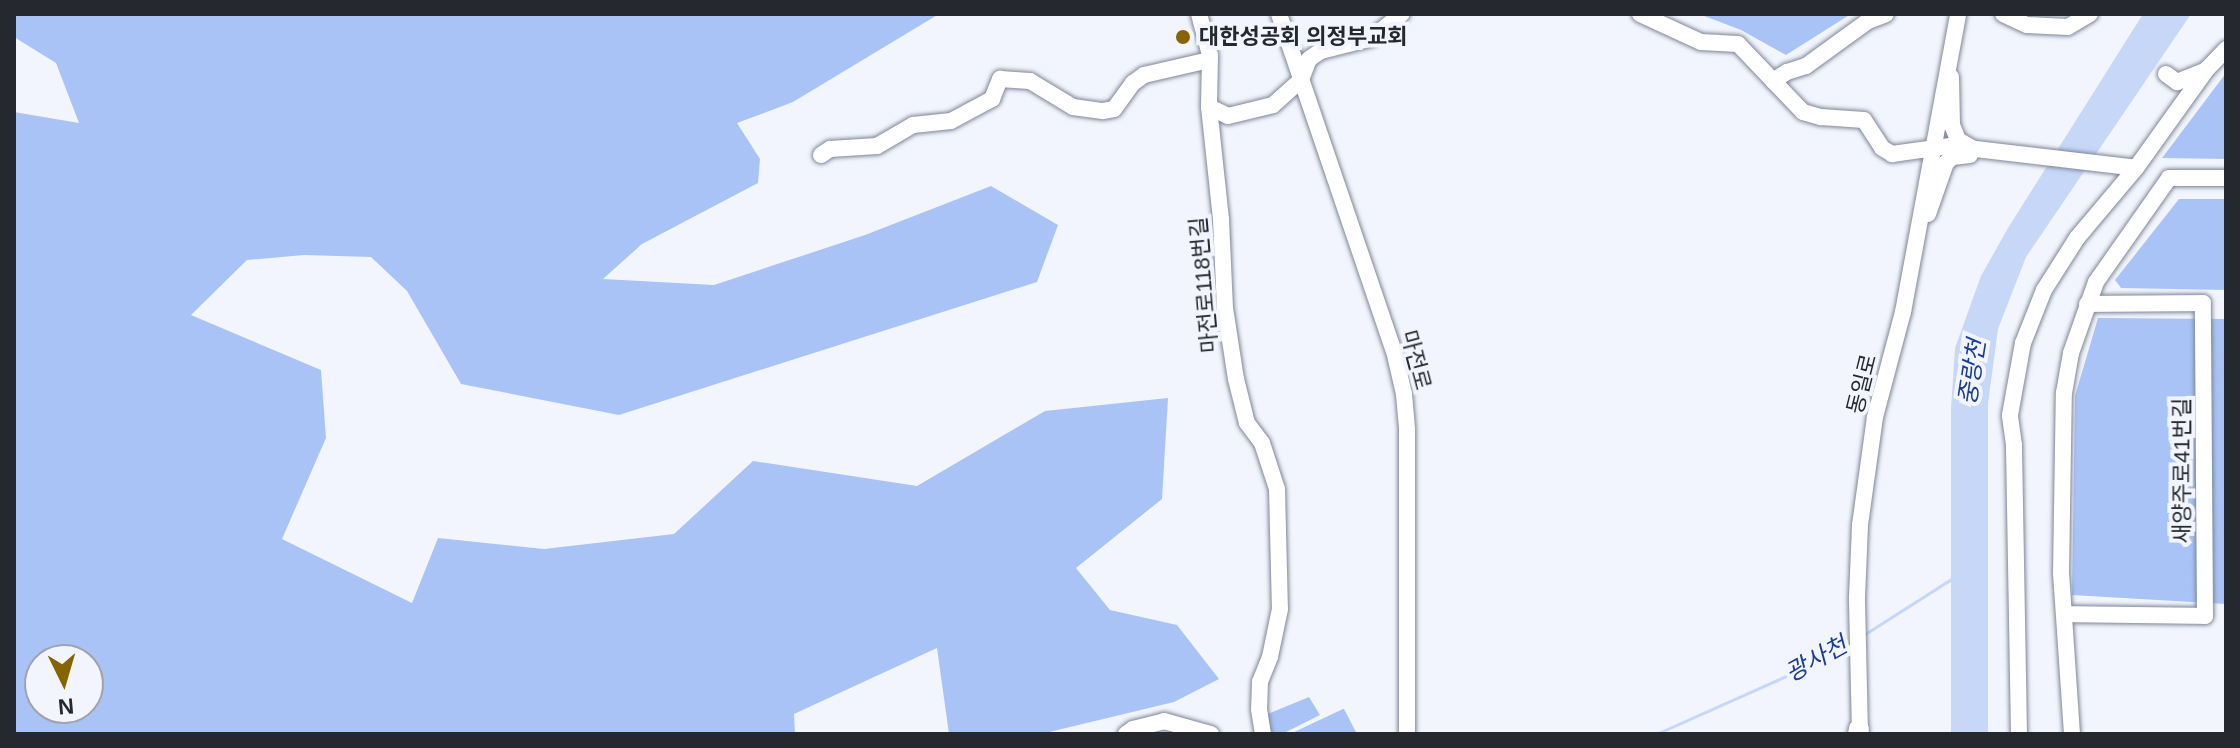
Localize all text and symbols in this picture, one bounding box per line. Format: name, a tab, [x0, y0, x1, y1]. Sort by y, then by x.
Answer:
place label: 대한성공회 의정부교회	[1199, 24, 1408, 50]
marker: 대한성공회 의정부교회	[1174, 28, 1192, 46]
street label: 마전로118번길	[1185, 216, 1223, 354]
street label: 마전로	[1395, 327, 1437, 393]
water label: 중랑천	[1953, 337, 1991, 407]
street label: 동일로	[1842, 351, 1882, 417]
street label: 새양주로41번길	[2169, 398, 2195, 544]
water label: 광사천	[1780, 630, 1852, 688]
north arrow	[24, 644, 104, 724]
text: N	[57, 693, 75, 720]

